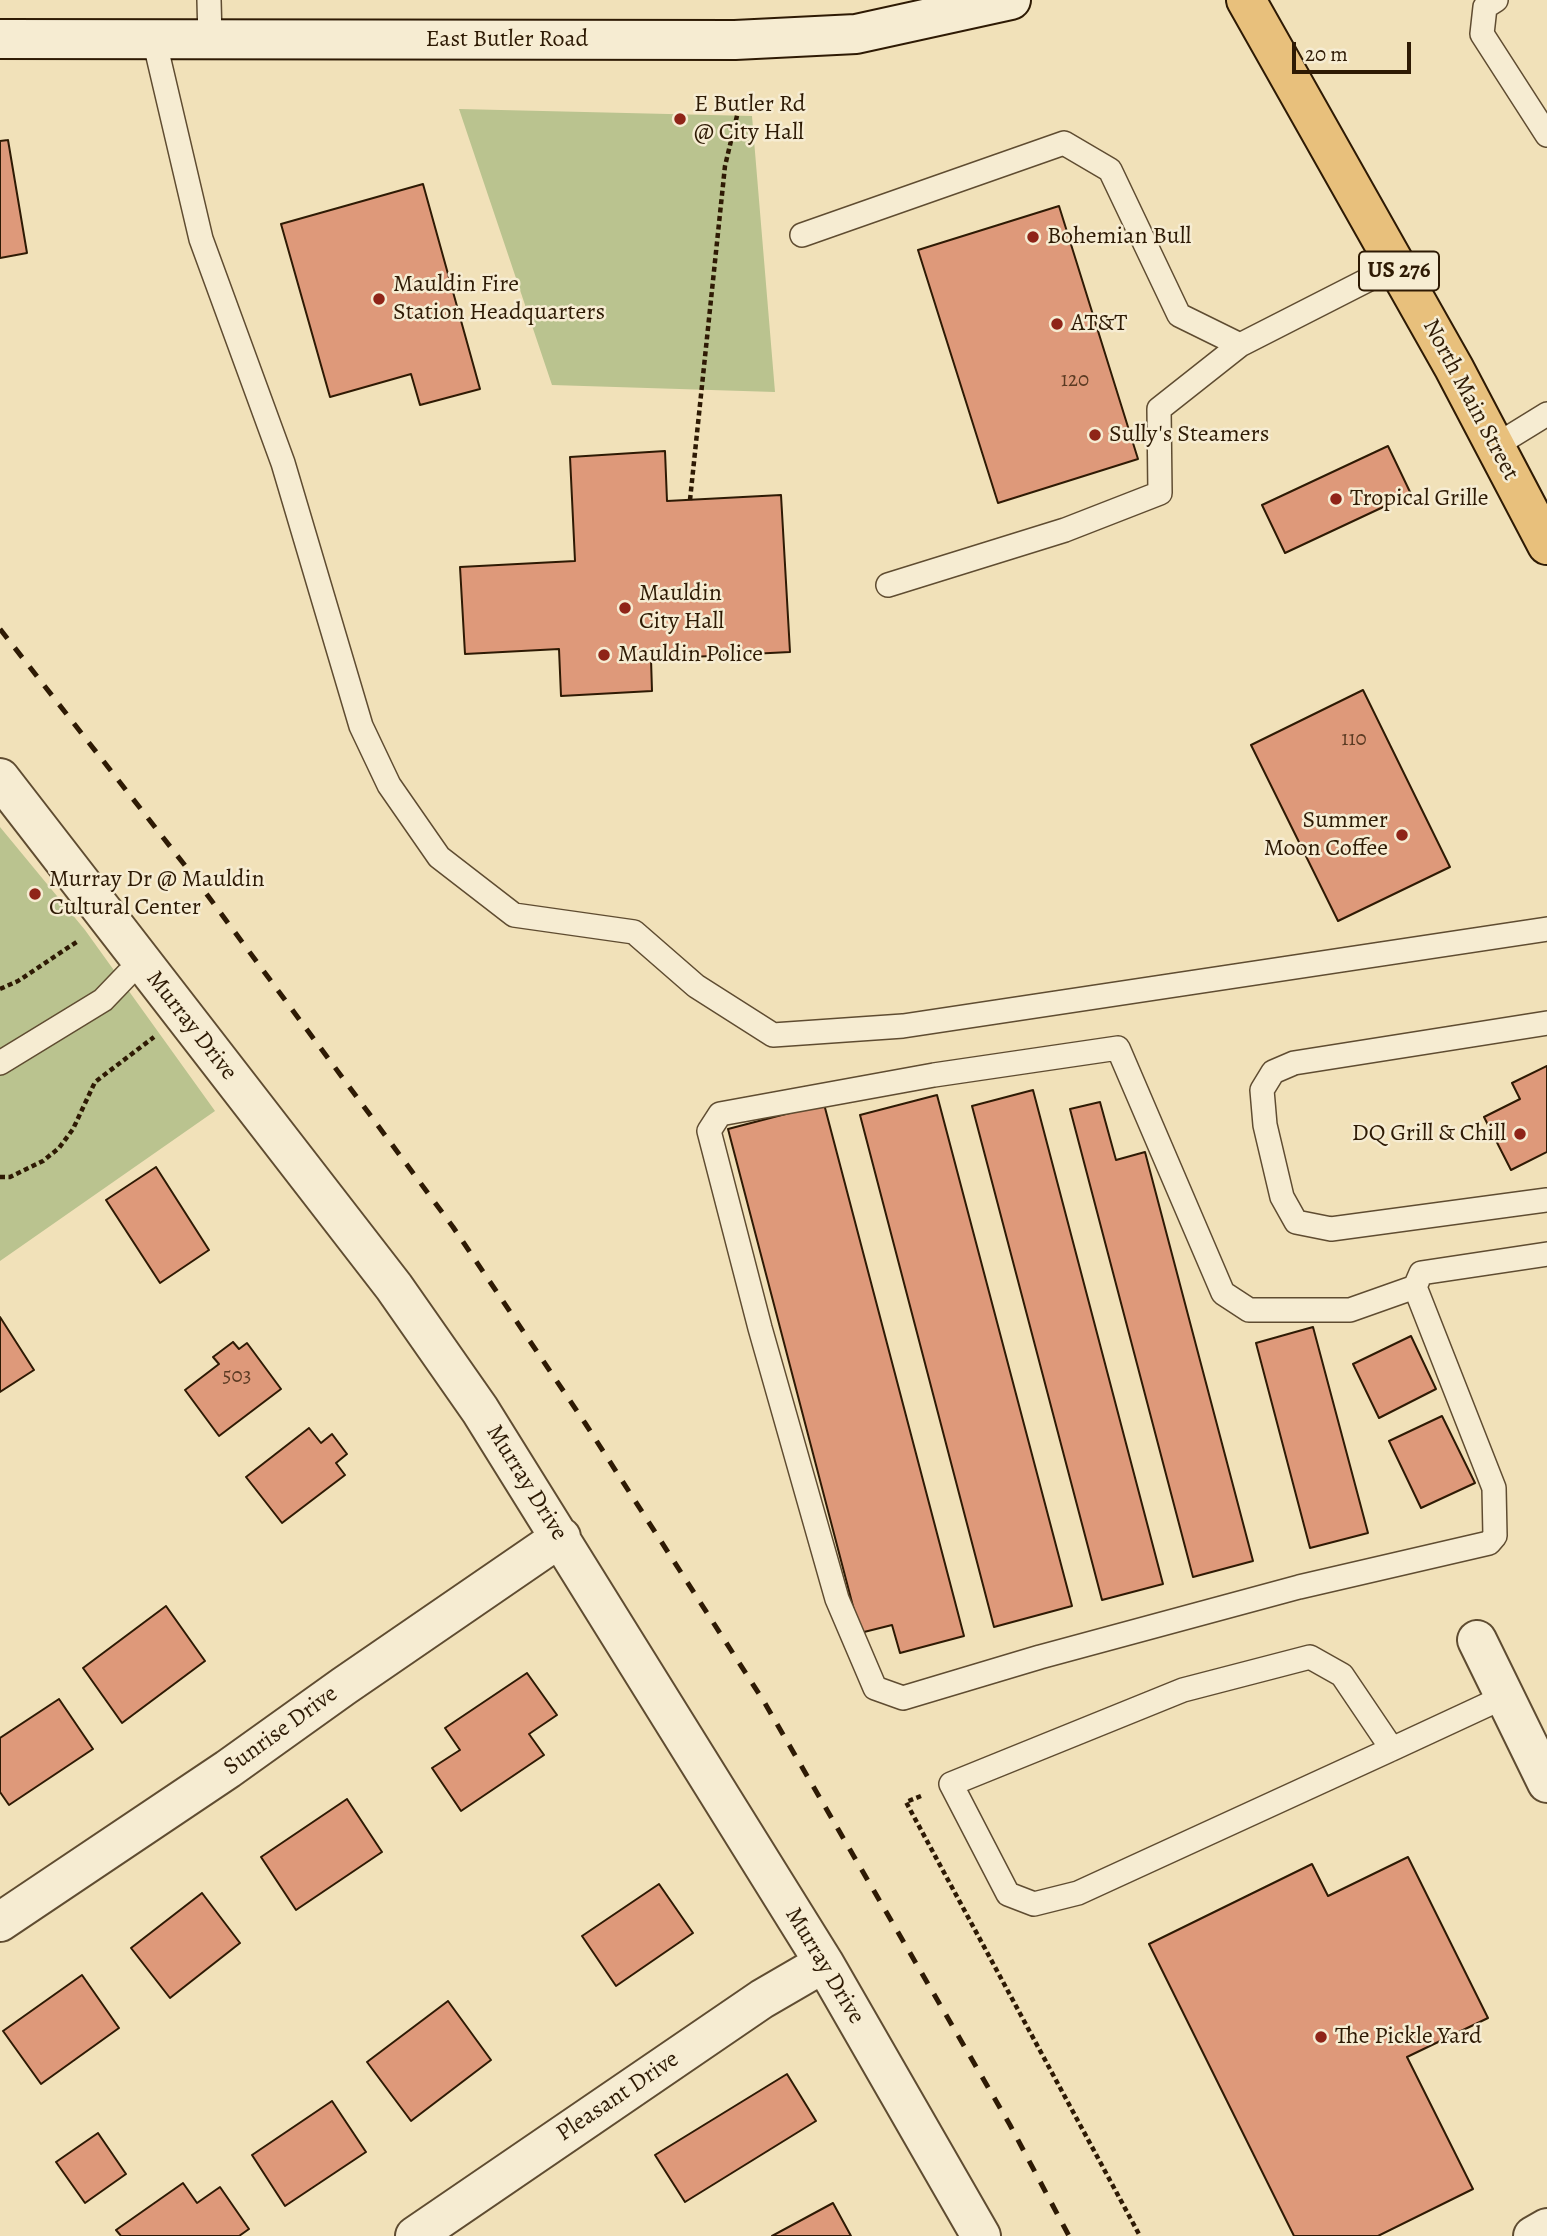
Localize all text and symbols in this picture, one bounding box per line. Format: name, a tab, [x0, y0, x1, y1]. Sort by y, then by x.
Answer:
street label: East Butler Road	[426, 26, 588, 54]
scale bar	[1295, 28, 1414, 72]
text: 20 m	[1305, 40, 1348, 68]
place label: E Butler Rd @ City Hall	[694, 91, 806, 147]
marker: E Butler Rd @ City Hall	[672, 111, 688, 127]
place label: Bohemian Bull	[1047, 223, 1191, 251]
marker: Bohemian Bull	[1025, 229, 1041, 245]
road number: US 276	[1359, 252, 1439, 290]
place label: Mauldin Fire Station Headquarters	[393, 271, 605, 327]
marker: Mauldin Fire Station Headquarters	[371, 291, 387, 307]
place label: AT&T	[1071, 310, 1127, 338]
street label: North Main Street	[1415, 314, 1525, 486]
marker: AT&T	[1049, 316, 1065, 332]
house number: 120	[1061, 368, 1089, 394]
place label: Sully's Steamers	[1109, 421, 1269, 449]
marker: Sully's Steamers	[1087, 427, 1103, 443]
place label: Tropical Grille	[1350, 485, 1488, 513]
marker: Tropical Grille	[1328, 491, 1344, 507]
place label: Mauldin City Hall	[639, 580, 724, 636]
marker: Mauldin City Hall	[617, 600, 633, 616]
place label: Mauldin Police	[618, 641, 763, 669]
marker: Mauldin Police	[596, 647, 612, 663]
house number: 110	[1341, 727, 1367, 753]
place label: Summer Moon Coffee	[1264, 807, 1388, 863]
marker: Summer Moon Coffee	[1394, 827, 1410, 843]
place label: Murray Dr @ Mauldin Cultural Center	[49, 866, 265, 922]
marker: Murray Dr @ Mauldin Cultural Center	[27, 886, 43, 902]
street label: Murray Drive	[139, 966, 243, 1086]
place label: DQ Grill & Chill	[1352, 1120, 1506, 1148]
marker: DQ Grill & Chill	[1512, 1126, 1528, 1142]
house number: 503	[223, 1364, 251, 1390]
street label: Murray Drive	[479, 1420, 573, 1546]
street label: Sunrise Drive	[218, 1680, 344, 1782]
street label: Murray Drive	[778, 1902, 870, 2030]
place label: The Pickle Yard	[1335, 2023, 1482, 2051]
marker: The Pickle Yard	[1313, 2029, 1329, 2045]
street label: Pleasant Drive	[551, 2045, 685, 2149]

